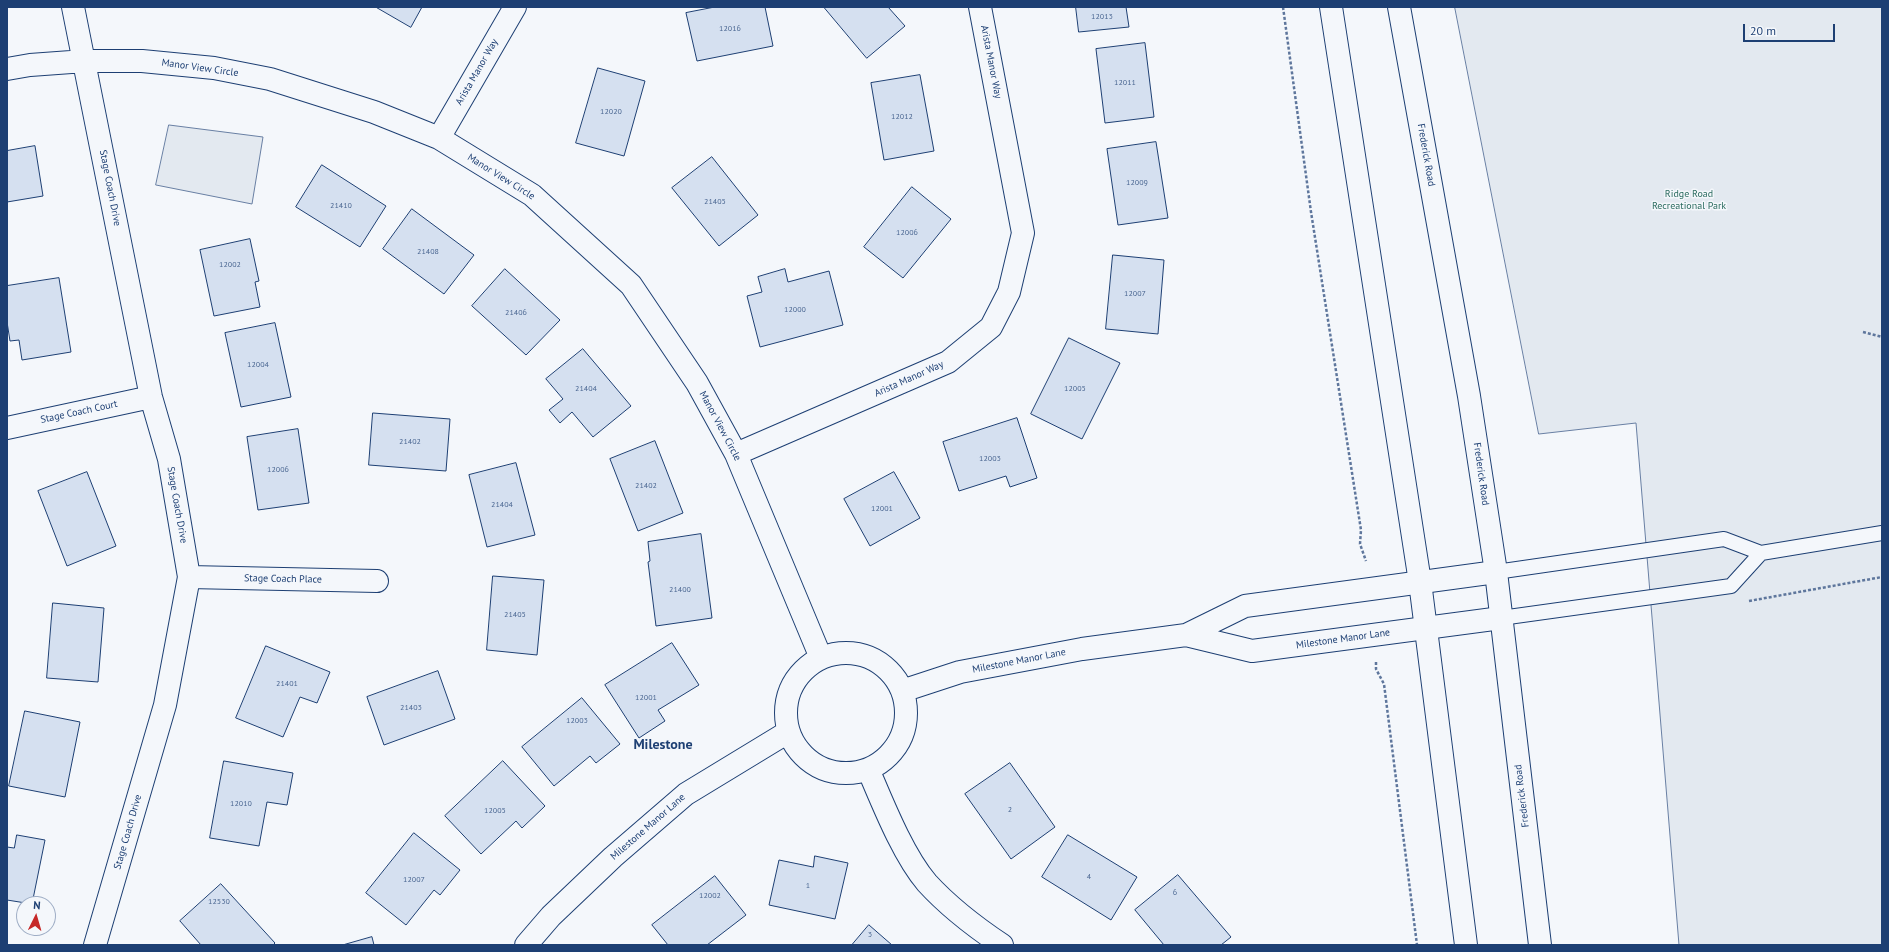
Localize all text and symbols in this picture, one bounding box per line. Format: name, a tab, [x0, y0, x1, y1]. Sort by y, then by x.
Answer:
house number: 12013	[1091, 12, 1113, 22]
scale bar	[1745, 16, 1837, 42]
text: 20 m	[1750, 23, 1776, 38]
house number: 12016	[719, 24, 741, 34]
street label: Arista Manor Way	[978, 24, 1004, 100]
street label: Arista Manor Way	[453, 37, 501, 107]
street label: Manor View Circle	[161, 57, 239, 79]
house number: 12011	[1114, 78, 1136, 88]
house number: 12020	[600, 107, 622, 117]
house number: 12012	[891, 112, 913, 122]
street label: Frederick Road	[1415, 123, 1437, 187]
street label: Stage Coach Drive	[97, 149, 123, 227]
street label: Manor View Circle	[465, 151, 537, 203]
house number: 12009	[1126, 178, 1148, 188]
park label: Ridge Road Recreational Park	[1652, 188, 1726, 212]
house number: 21405	[704, 197, 726, 207]
house number: 21410	[330, 201, 352, 211]
house number: 12006	[896, 228, 918, 238]
house number: 21408	[417, 247, 439, 257]
house number: 12002	[219, 260, 241, 270]
house number: 12007	[1124, 289, 1146, 299]
house number: 12000	[784, 305, 806, 315]
house number: 21406	[505, 308, 527, 318]
street label: Arista Manor Way	[873, 358, 945, 400]
house number: 12004	[247, 360, 269, 370]
house number: 21404	[575, 384, 597, 394]
house number: 12005	[1064, 384, 1086, 394]
street label: Manor View Circle	[697, 389, 743, 463]
street label: Stage Coach Court	[39, 398, 119, 426]
house number: 21402	[399, 437, 421, 447]
street label: Frederick Road	[1471, 442, 1491, 506]
house number: 12003	[979, 454, 1001, 464]
house number: 12006	[267, 465, 289, 475]
street label: Stage Coach Drive	[164, 466, 190, 544]
house number: 21402	[635, 481, 657, 491]
house number: 21404	[491, 500, 513, 510]
house number: 12001	[871, 504, 893, 514]
street label: Stage Coach Place	[244, 572, 322, 586]
house number: 21400	[669, 585, 691, 595]
house number: 21405	[504, 610, 526, 620]
street label: Milestone Manor Lane	[1295, 626, 1391, 652]
street label: Milestone Manor Lane	[971, 646, 1067, 676]
house number: 21401	[276, 679, 298, 689]
house number: 12001	[635, 693, 657, 703]
house number: 21403	[400, 703, 422, 713]
house number: 12003	[566, 716, 588, 726]
district label: Milestone	[633, 737, 693, 753]
street label: Frederick Road	[1512, 764, 1532, 828]
street label: Milestone Manor Lane	[608, 791, 688, 863]
street label: Stage Coach Drive	[112, 793, 144, 871]
house number: 12010	[230, 799, 252, 809]
house number: 2	[1008, 805, 1012, 815]
house number: 12005	[484, 806, 506, 816]
house number: 4	[1087, 872, 1091, 882]
house number: 12007	[403, 875, 425, 885]
house number: 1	[806, 881, 810, 891]
house number: 6	[1173, 888, 1177, 898]
house number: 12002	[699, 891, 721, 901]
north arrow	[16, 896, 56, 936]
house number: 12530	[208, 897, 230, 907]
text: N	[33, 898, 41, 912]
house number: 3	[868, 930, 872, 940]

